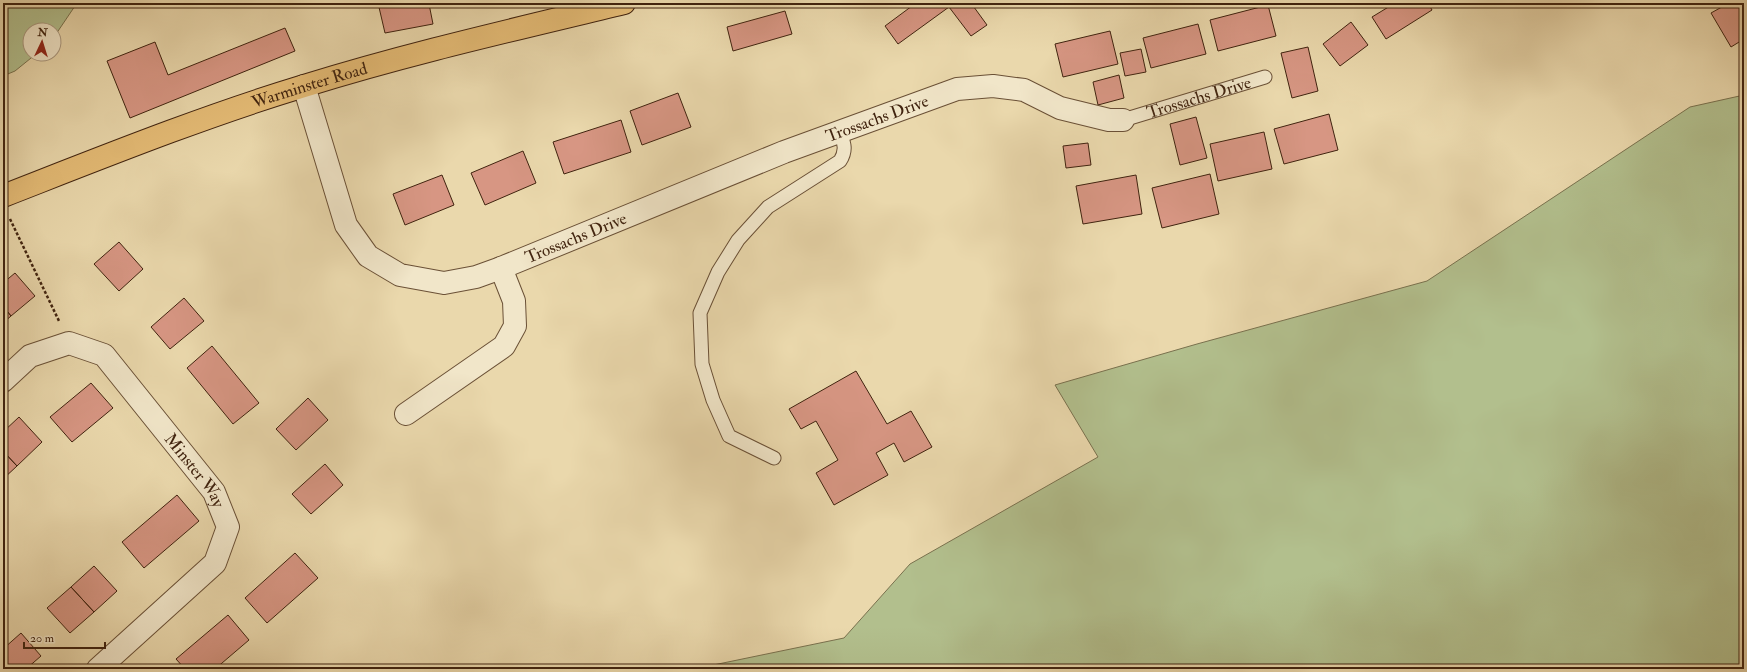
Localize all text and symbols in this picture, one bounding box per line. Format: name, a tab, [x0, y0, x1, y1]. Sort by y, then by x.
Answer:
north arrow	[22, 22, 62, 62]
text: N	[36, 26, 49, 39]
street label: Warminster Road	[248, 57, 370, 113]
street label: Trossachs Drive	[1144, 71, 1253, 123]
street label: Trossachs Drive	[823, 90, 931, 147]
street label: Trossachs Drive	[522, 207, 630, 268]
street label: Minster Way	[160, 429, 230, 511]
scale bar	[24, 624, 105, 650]
text: 20 m	[30, 631, 55, 646]

